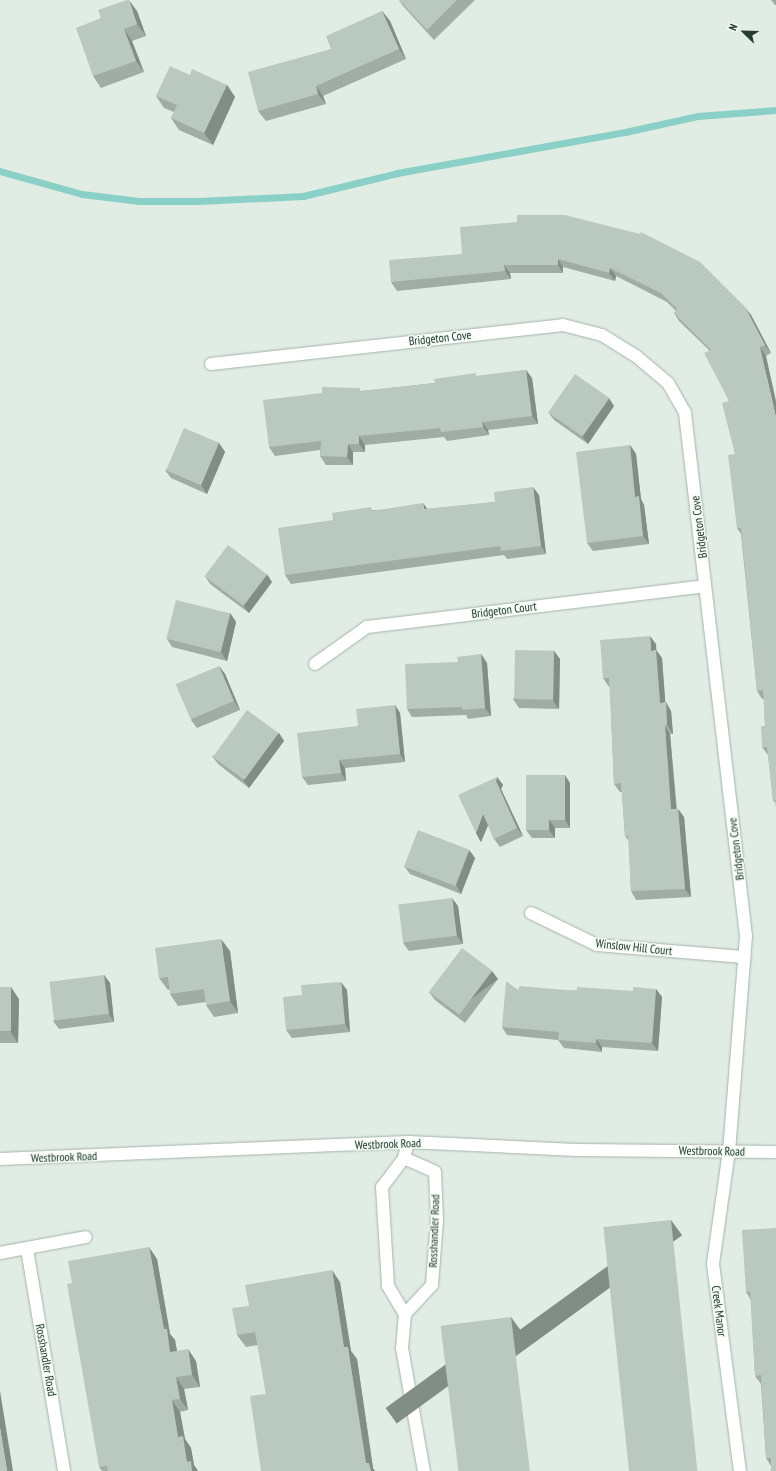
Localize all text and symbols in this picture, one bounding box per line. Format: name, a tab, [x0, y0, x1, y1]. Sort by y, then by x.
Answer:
north arrow	[724, 12, 764, 52]
text: N	[725, 22, 741, 33]
street label: Bridgeton Cove	[408, 328, 472, 348]
street label: Bridgeton Cove	[688, 495, 710, 559]
street label: Bridgeton Court	[471, 599, 537, 621]
street label: Bridgeton Cove	[725, 817, 747, 881]
street label: Winslow Hill Court	[595, 936, 673, 958]
street label: Westbrook Road	[355, 1136, 421, 1152]
street label: Westbrook Road	[679, 1143, 745, 1159]
street label: Westbrook Road	[31, 1149, 97, 1165]
street label: Rosshandler Road	[426, 1194, 442, 1268]
street label: Creek Manor	[709, 1284, 729, 1338]
street label: Rosshandler Road	[33, 1323, 59, 1397]

